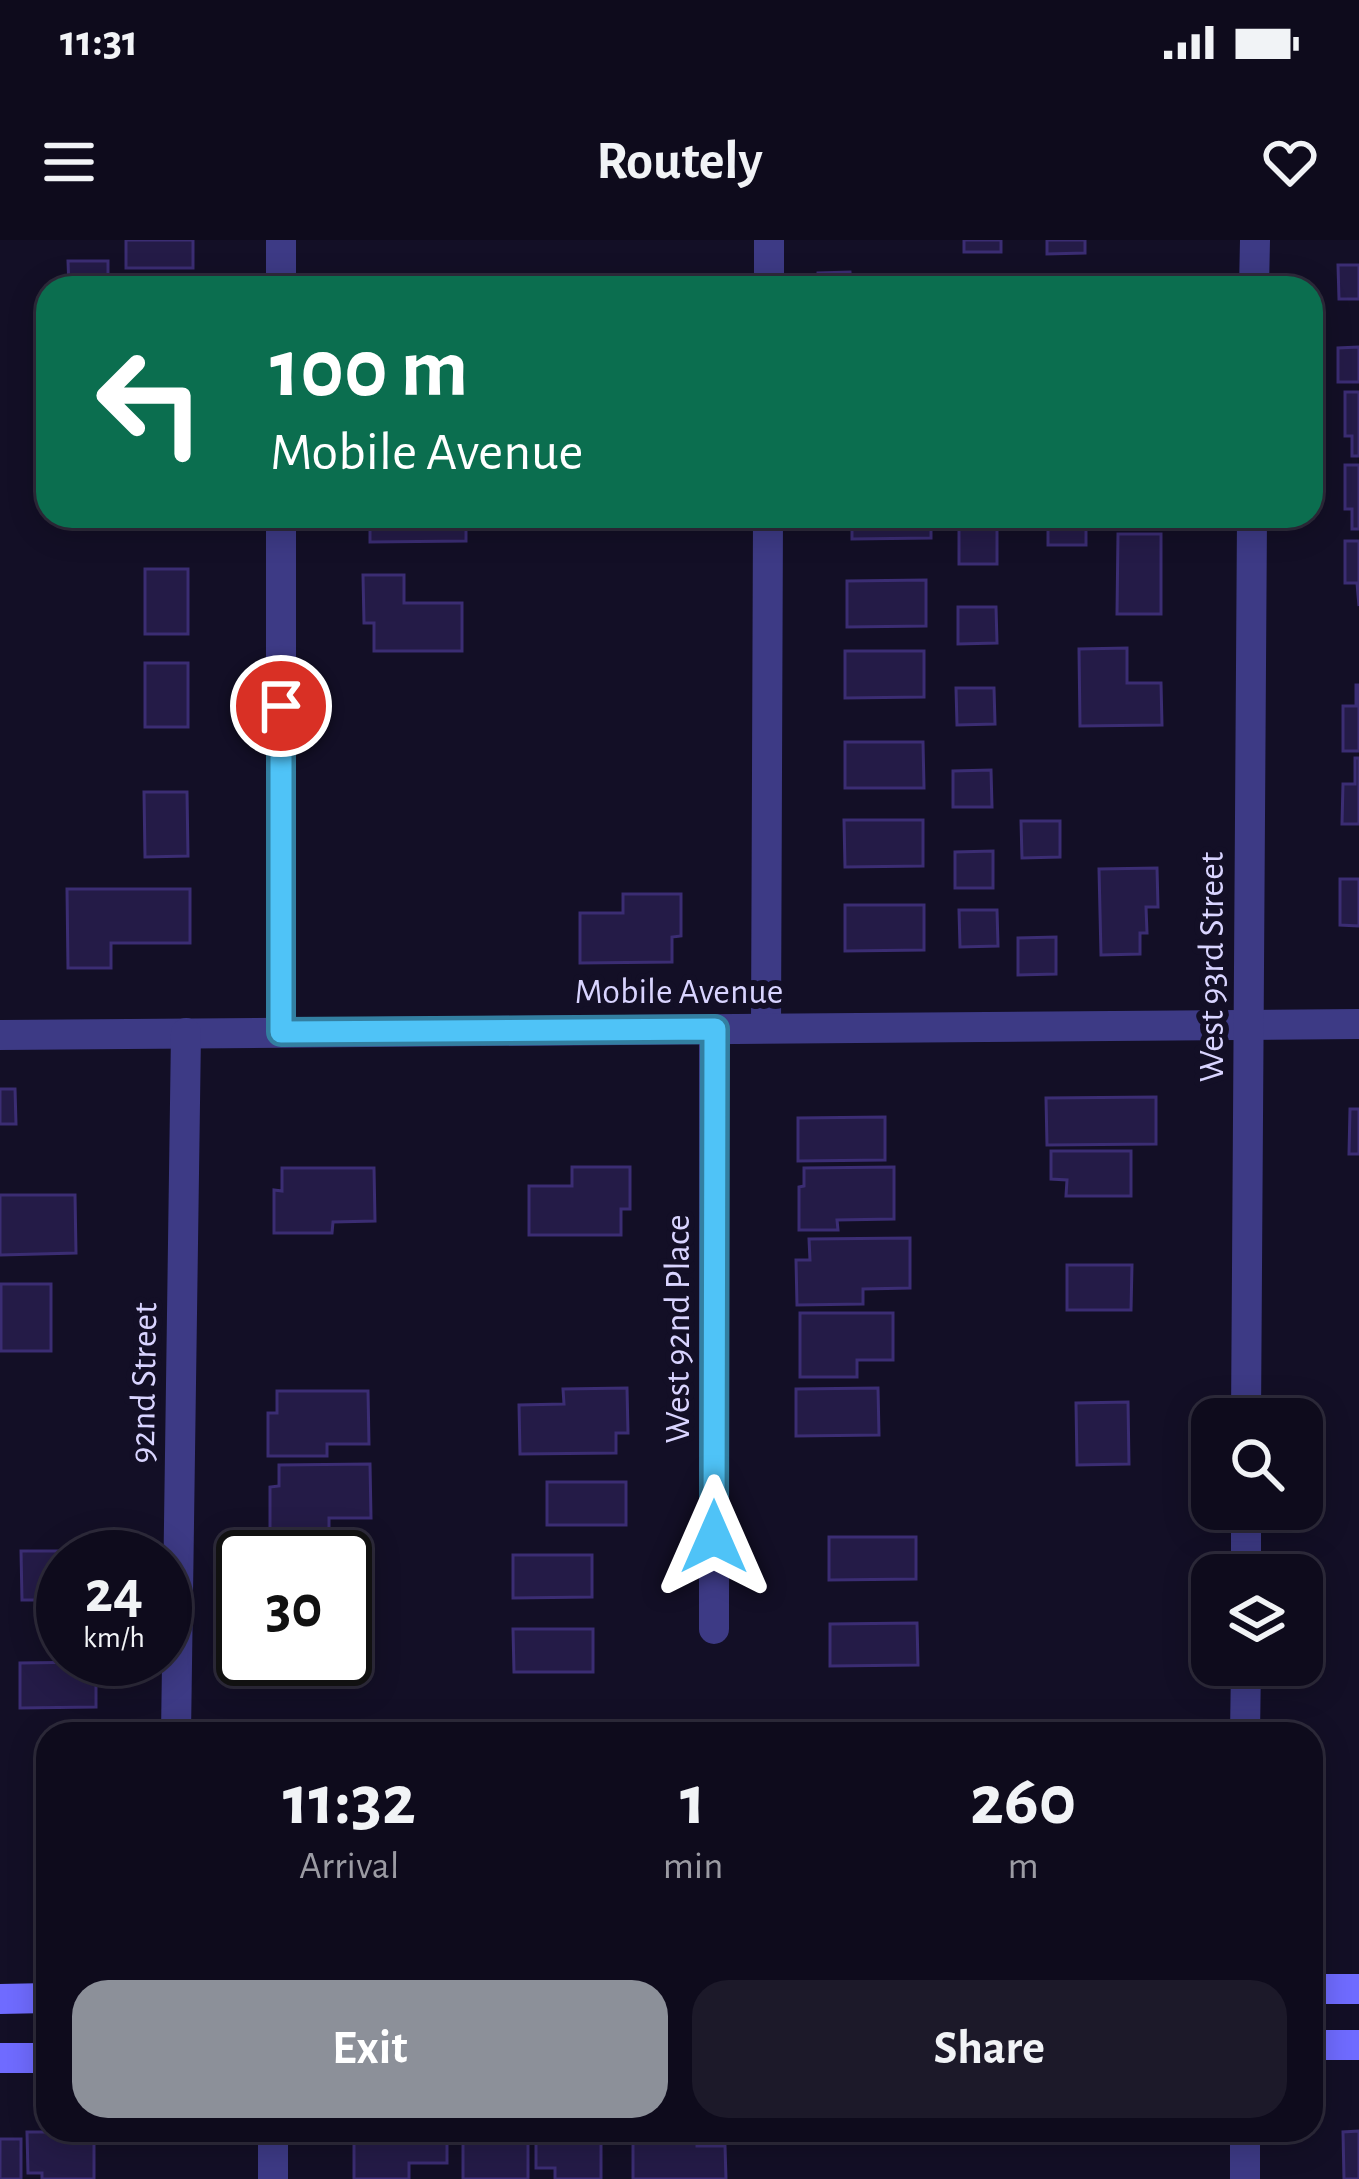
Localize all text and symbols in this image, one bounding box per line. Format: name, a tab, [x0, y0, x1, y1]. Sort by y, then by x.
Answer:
text: 11:31	[60, 19, 138, 64]
icon: menu	[36, 129, 102, 195]
icon: heart	[1257, 129, 1323, 195]
text: Routely	[596, 135, 763, 189]
icon: left	[72, 324, 228, 480]
text: 100 m	[270, 328, 468, 412]
text: Mobile Avenue	[270, 426, 583, 480]
pin	[230, 655, 332, 757]
icon: arrive	[248, 673, 314, 739]
street label: West 93rd Street	[1194, 851, 1230, 1082]
street label: Mobile Avenue	[575, 974, 783, 1010]
street label: West 92nd Place	[660, 1214, 696, 1444]
street label: 92nd Street	[125, 1302, 163, 1464]
map controls	[1191, 1398, 1323, 1686]
button: search	[1191, 1398, 1323, 1530]
position arrow	[651, 1474, 777, 1600]
speed limit sign: 30	[216, 1530, 372, 1686]
button: layers	[1191, 1554, 1323, 1686]
text: 24	[85, 1563, 143, 1623]
text: km/h	[83, 1623, 145, 1653]
text: 11:32	[283, 1765, 416, 1837]
text: 1	[680, 1765, 706, 1837]
text: 260	[970, 1765, 1076, 1837]
text: Arrival	[299, 1847, 399, 1886]
text: min	[663, 1847, 723, 1886]
text: m	[1008, 1847, 1039, 1886]
button: Exit	[72, 1980, 668, 2118]
button: Share	[692, 1980, 1287, 2118]

